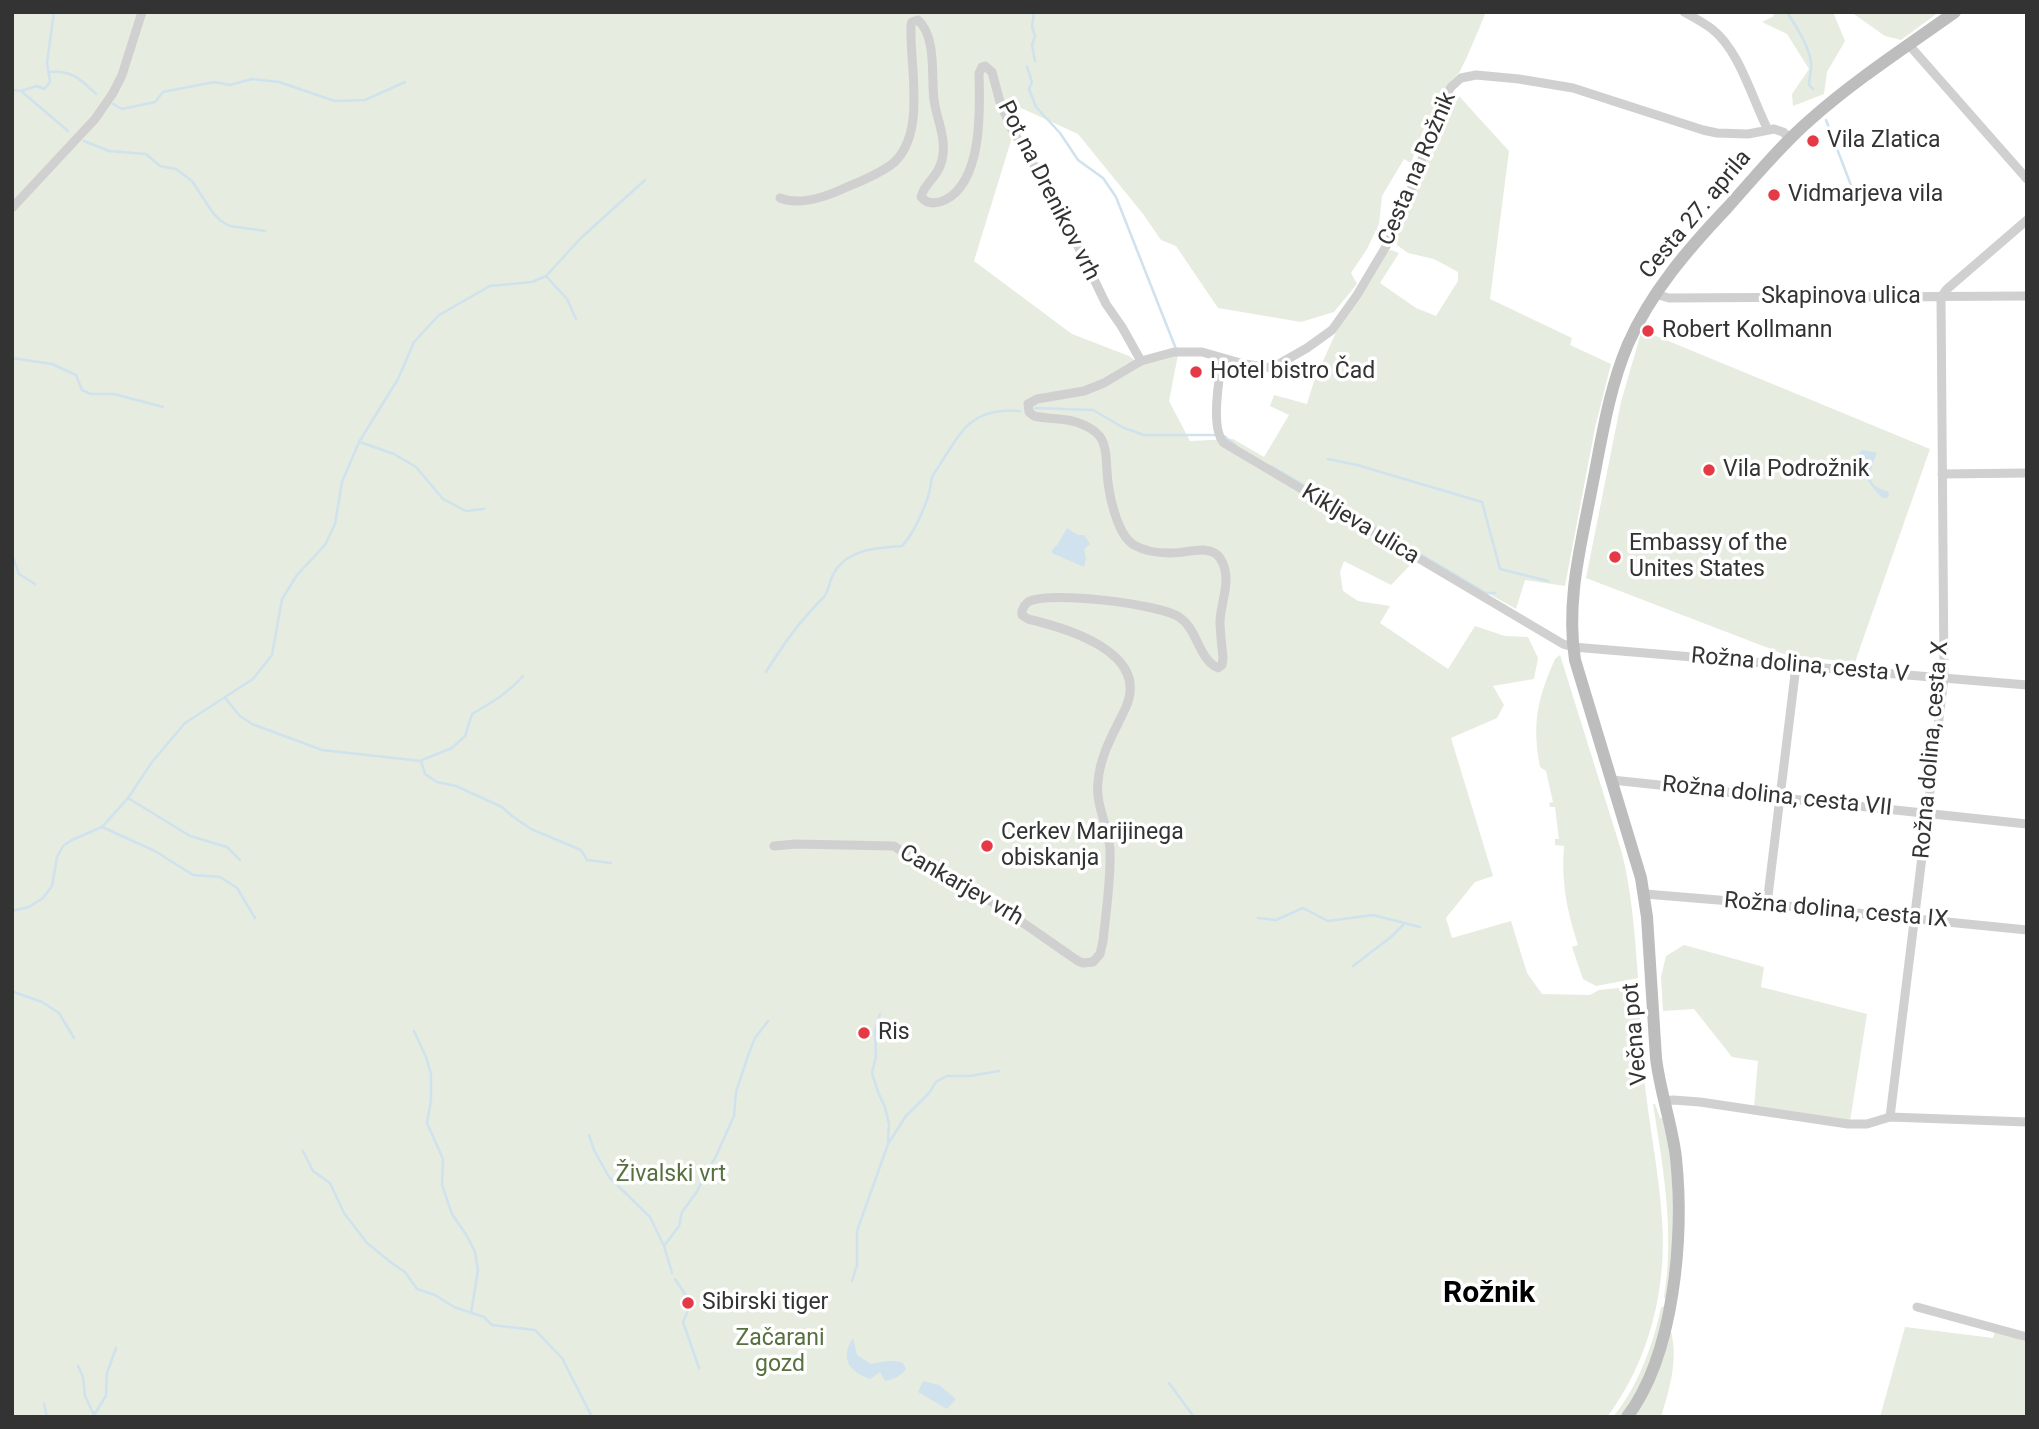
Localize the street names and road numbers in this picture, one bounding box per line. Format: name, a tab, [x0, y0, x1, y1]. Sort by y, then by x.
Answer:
street label: Cesta na Rožnik	[1373, 88, 1463, 250]
street label: Pot na Drenikov vrh	[991, 97, 1105, 285]
street label: Cesta 27. aprila	[1634, 145, 1758, 285]
street label: Skapinova ulica	[1761, 283, 1921, 311]
street label: Kikljeva ulica	[1296, 479, 1424, 571]
street label: Rožna dolina, cesta X	[1909, 640, 1955, 860]
street label: Rožna dolina, cesta V	[1690, 643, 1910, 689]
street label: Rožna dolina, cesta VII	[1661, 771, 1893, 823]
street label: Cankarjev vrh	[894, 840, 1028, 932]
street label: Rožna dolina, cesta IX	[1723, 887, 1949, 935]
street label: Večna pot	[1618, 982, 1654, 1086]

